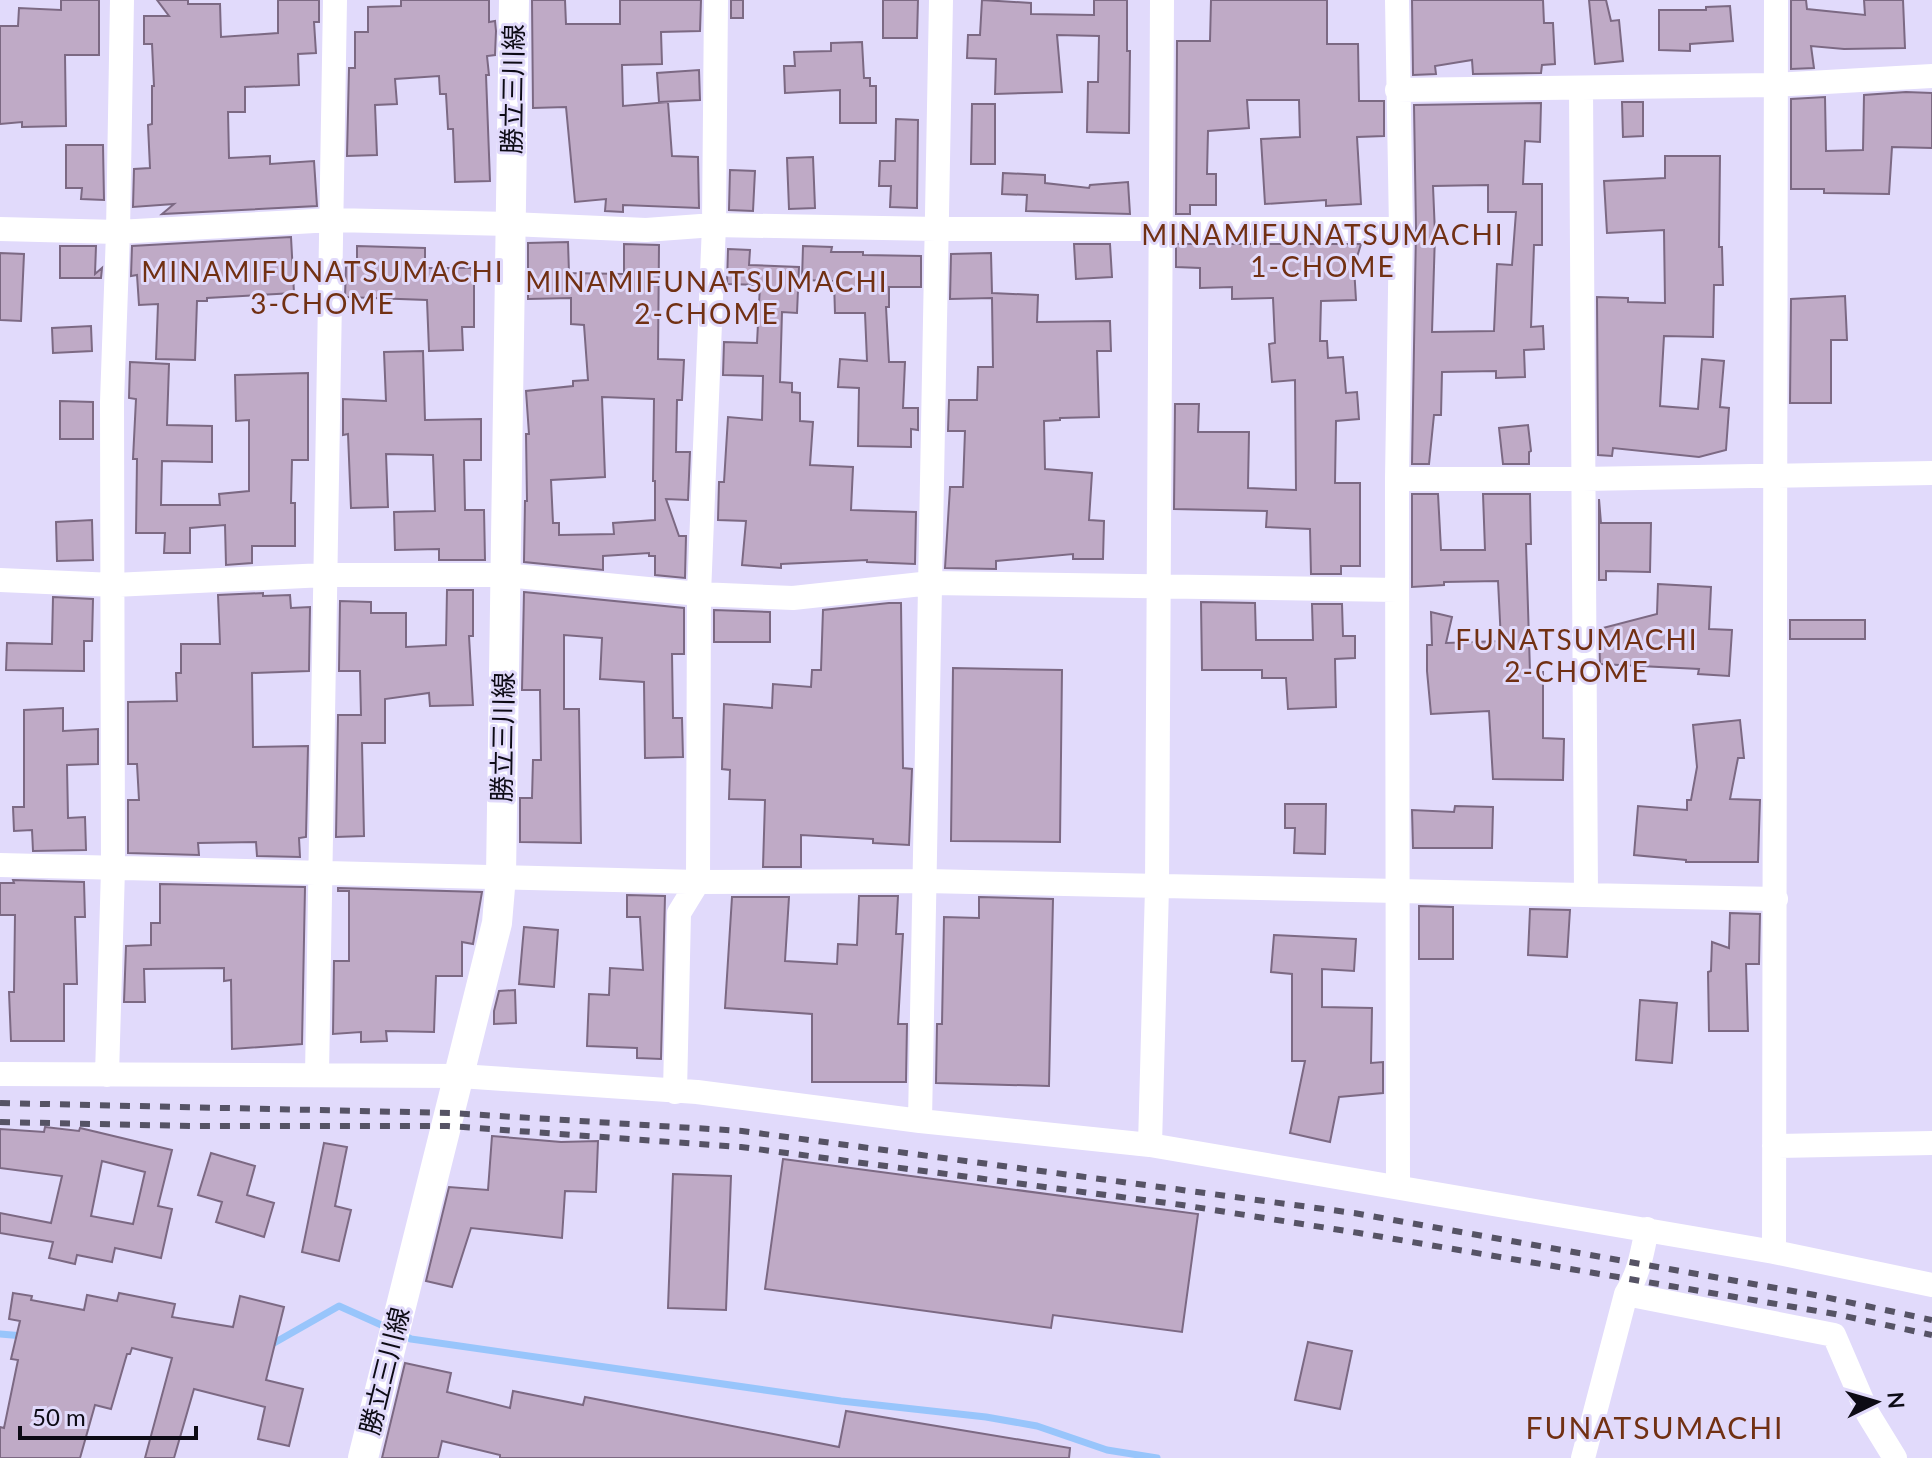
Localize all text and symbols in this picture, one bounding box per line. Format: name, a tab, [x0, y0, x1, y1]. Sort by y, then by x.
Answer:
street label: 勝立三川線	[495, 24, 529, 154]
district label: MINAMIFUNATSUMACHI 1-CHOME	[1141, 217, 1505, 283]
district label: MINAMIFUNATSUMACHI 3-CHOME	[141, 254, 505, 320]
district label: MINAMIFUNATSUMACHI 2-CHOME	[525, 264, 889, 330]
district label: FUNATSUMACHI 2-CHOME	[1455, 622, 1699, 688]
street label: 勝立三川線	[485, 672, 519, 802]
street label: 勝立三川線	[353, 1304, 415, 1438]
north arrow	[1836, 1362, 1916, 1442]
scale bar	[20, 1390, 196, 1440]
text: N	[1882, 1391, 1911, 1410]
text: 50 m	[32, 1402, 86, 1431]
district label: FUNATSUMACHI	[1525, 1409, 1785, 1445]

